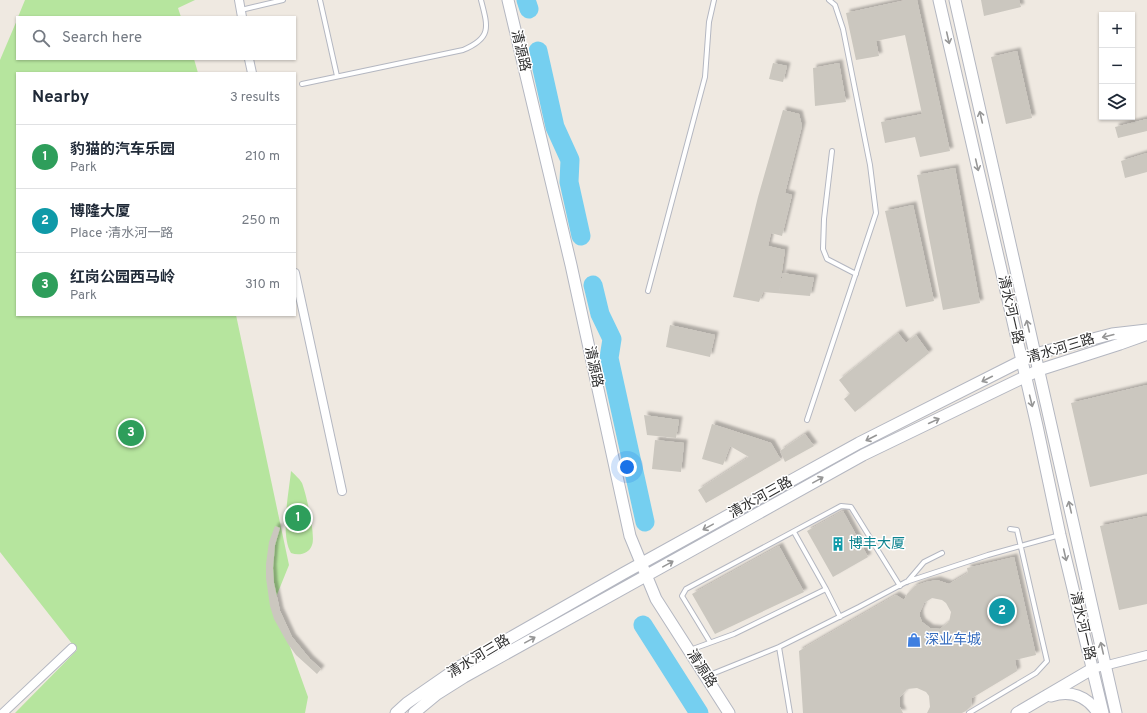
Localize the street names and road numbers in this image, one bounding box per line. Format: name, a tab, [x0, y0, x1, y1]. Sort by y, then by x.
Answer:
street label: 清源路	[507, 29, 533, 73]
street label: 清水河一路	[994, 274, 1026, 346]
street label: 清水河三路	[1025, 331, 1097, 367]
street label: 清源路	[580, 345, 606, 389]
street label: 清水河三路	[726, 474, 796, 522]
street label: 清水河一路	[1066, 590, 1098, 662]
street label: 清水河三路	[445, 632, 513, 682]
street label: 清源路	[682, 647, 720, 691]

